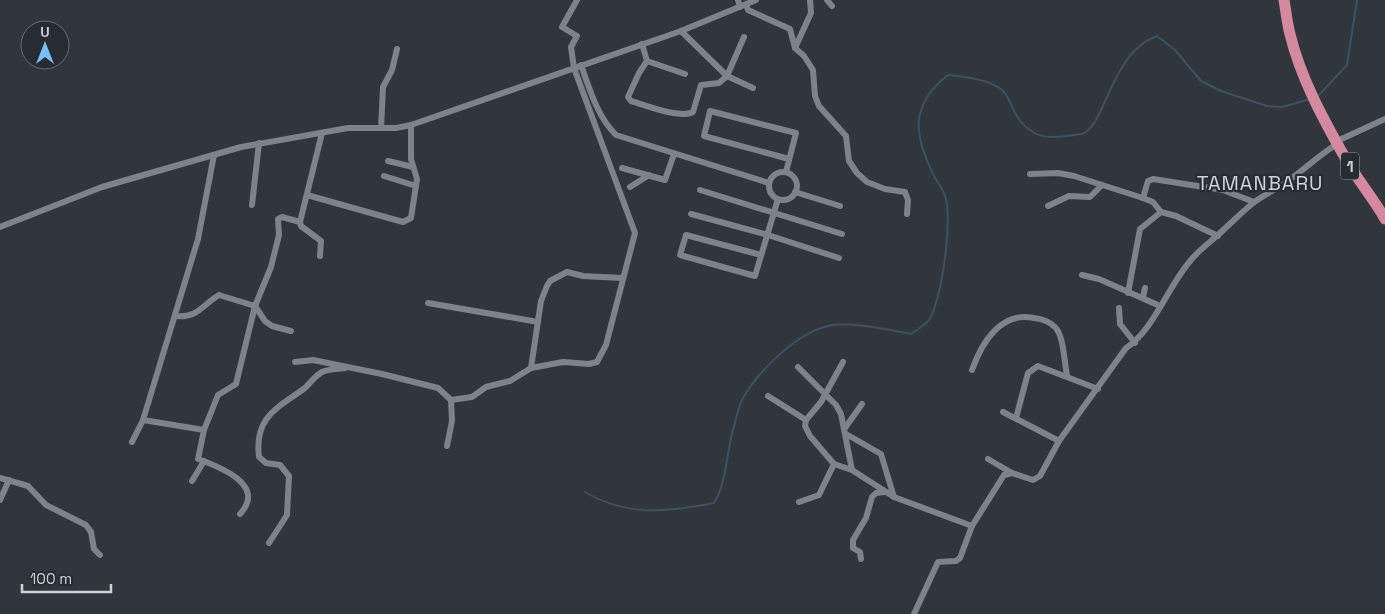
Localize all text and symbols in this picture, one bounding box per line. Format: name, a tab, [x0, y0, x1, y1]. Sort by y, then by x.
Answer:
north arrow	[20, 20, 70, 70]
text: U	[40, 23, 50, 41]
road number: 1	[1341, 153, 1359, 180]
district label: TAMANBARU	[1197, 170, 1323, 196]
scale bar	[22, 562, 111, 594]
text: 100 m	[30, 569, 72, 588]

